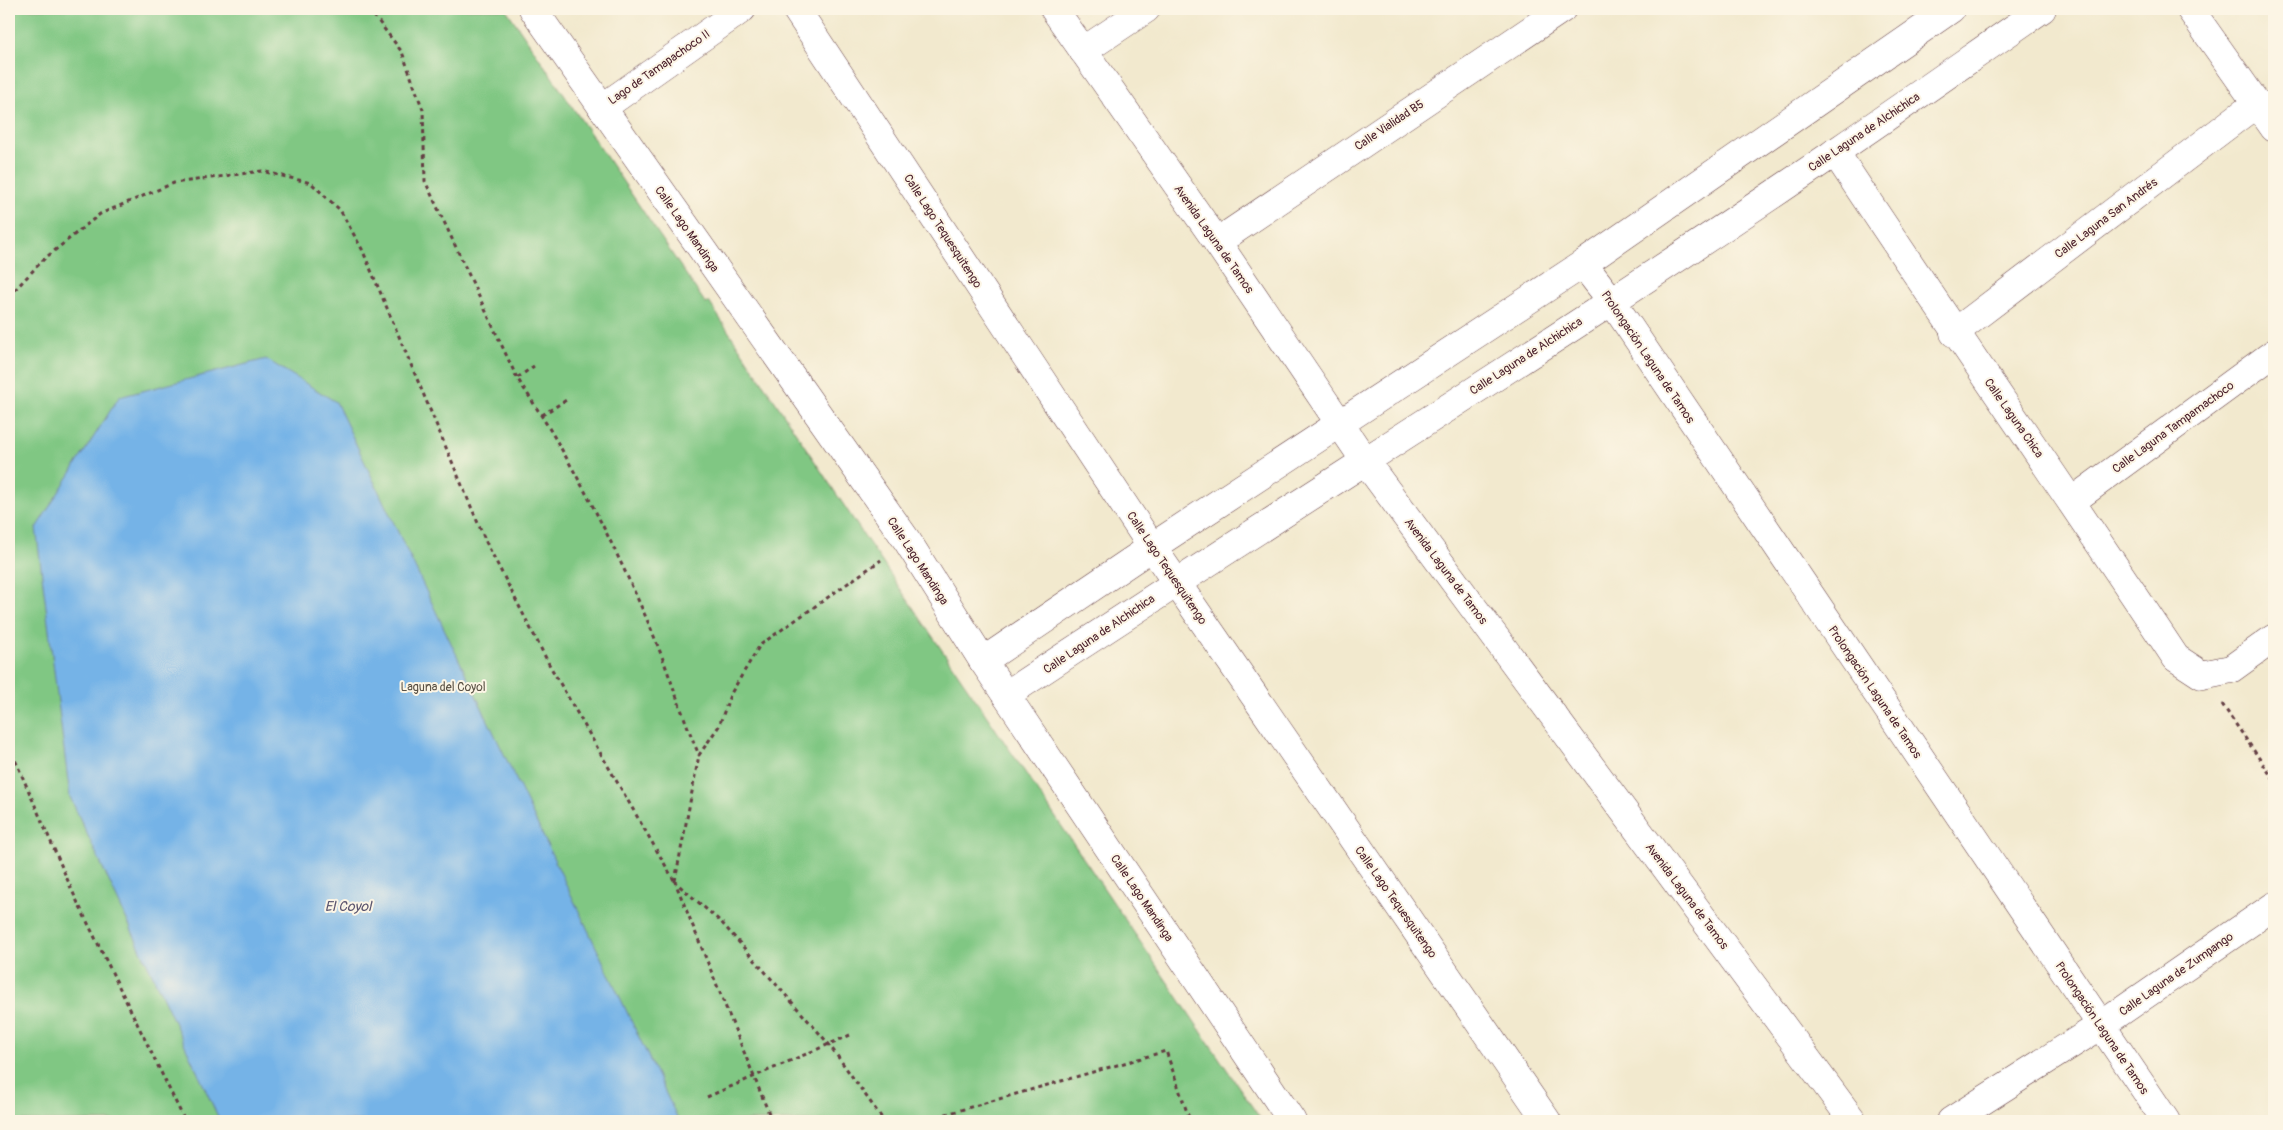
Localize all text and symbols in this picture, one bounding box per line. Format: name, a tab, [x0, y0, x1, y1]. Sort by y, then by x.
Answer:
street label: Lago de Tamapachoco II	[605, 27, 713, 108]
street label: Calle Laguna de Alchichica	[1806, 89, 1923, 175]
street label: Calle Vialidad B5	[1352, 97, 1427, 154]
street label: Calle Lago Tequesquitengo	[900, 171, 985, 292]
street label: Calle Laguna San Andrés	[2052, 174, 2161, 262]
street label: Avenida Laguna de Tamos	[1170, 182, 1257, 297]
street label: Calle Lago Mandinga	[651, 183, 722, 276]
street label: Prolongación Laguna de Tamos	[1598, 288, 1698, 427]
street label: Calle Laguna de Alchichica	[1467, 314, 1586, 398]
street label: Calle Laguna Chica	[1981, 376, 2047, 461]
street label: Calle Laguna Tampamachoco	[2109, 378, 2238, 477]
street label: Calle Lago Tequesquitengo	[1123, 509, 1210, 628]
street label: Calle Lago Mandinga	[884, 515, 952, 608]
street label: Avenida Laguna de Tamos	[1401, 515, 1491, 628]
street label: Calle Laguna de Alchichica	[1041, 591, 1158, 677]
street label: Prolongación Laguna de Tamos	[1825, 623, 1925, 762]
park label: Laguna del Coyol	[400, 680, 486, 695]
street label: Avenida Laguna de Tamos	[1642, 840, 1732, 953]
street label: Calle Lago Tequesquitengo	[1351, 844, 1440, 962]
street label: Calle Lago Mandinga	[1107, 852, 1176, 945]
water label: El Coyol	[325, 898, 373, 915]
street label: Calle Laguna de Zumpango	[2116, 929, 2237, 1020]
street label: Prolongación Laguna de Tamos	[2052, 959, 2152, 1098]

